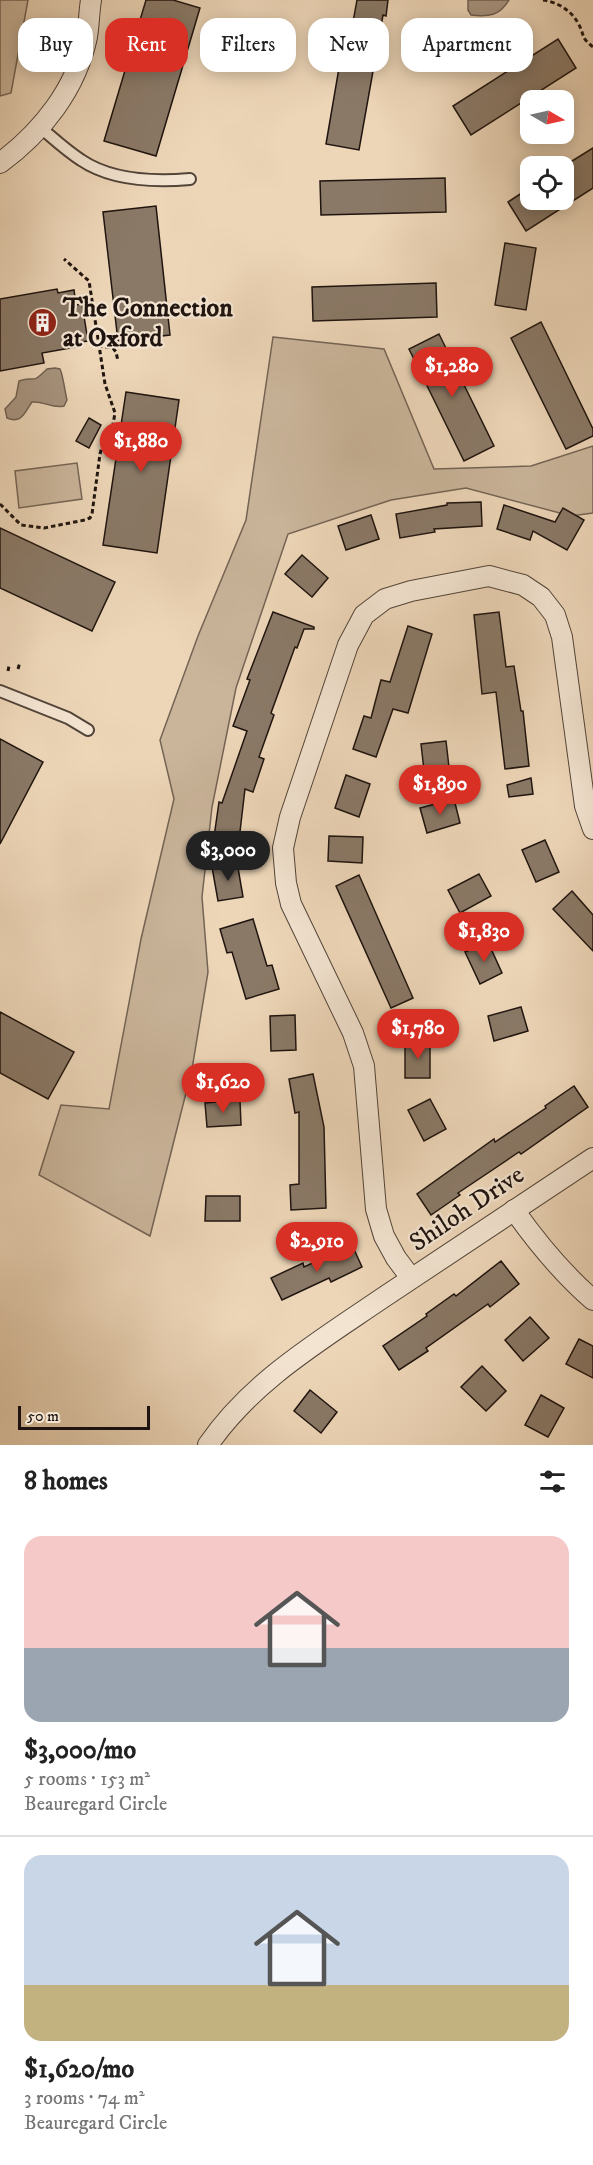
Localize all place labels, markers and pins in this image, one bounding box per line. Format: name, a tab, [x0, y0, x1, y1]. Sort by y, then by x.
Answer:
place label: The Connection at Oxford	[62, 292, 233, 355]
building icon: The Connection at Oxford	[26, 307, 58, 339]
pin: $1,280	[403, 347, 501, 398]
pin: $1,880	[92, 422, 190, 473]
pin: $1,890	[391, 765, 489, 816]
pin: $3,000	[179, 831, 277, 882]
pin: $1,830	[435, 912, 533, 963]
pin: $1,780	[369, 1009, 467, 1060]
pin: $1,620	[174, 1063, 272, 1114]
pin: $2,910	[268, 1222, 366, 1273]

